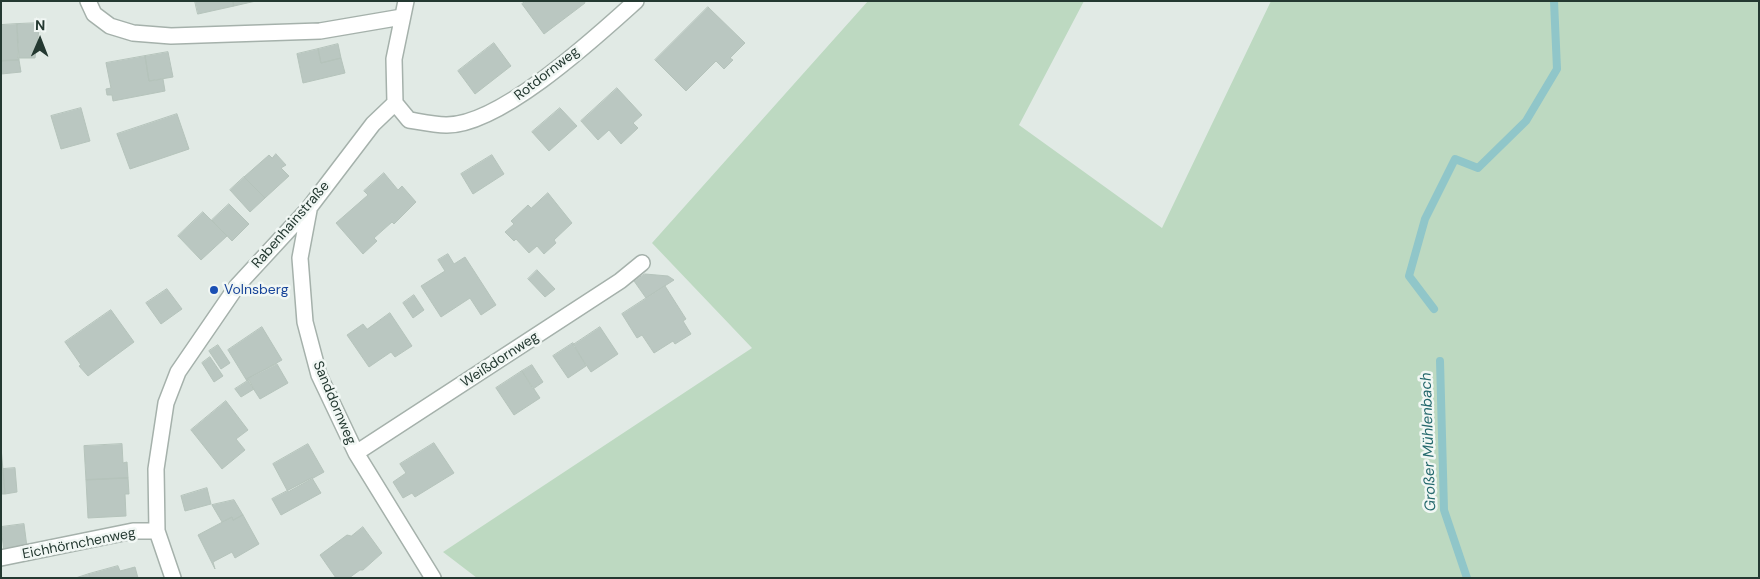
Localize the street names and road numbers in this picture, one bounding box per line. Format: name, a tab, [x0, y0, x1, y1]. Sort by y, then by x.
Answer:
street label: Rotdornweg	[511, 43, 583, 105]
street label: Rabenhainstraße	[249, 178, 333, 272]
street label: Weißdornweg	[458, 329, 542, 391]
street label: Sanddornweg	[309, 359, 359, 447]
street label: Eichhörnchenweg	[21, 525, 137, 563]

